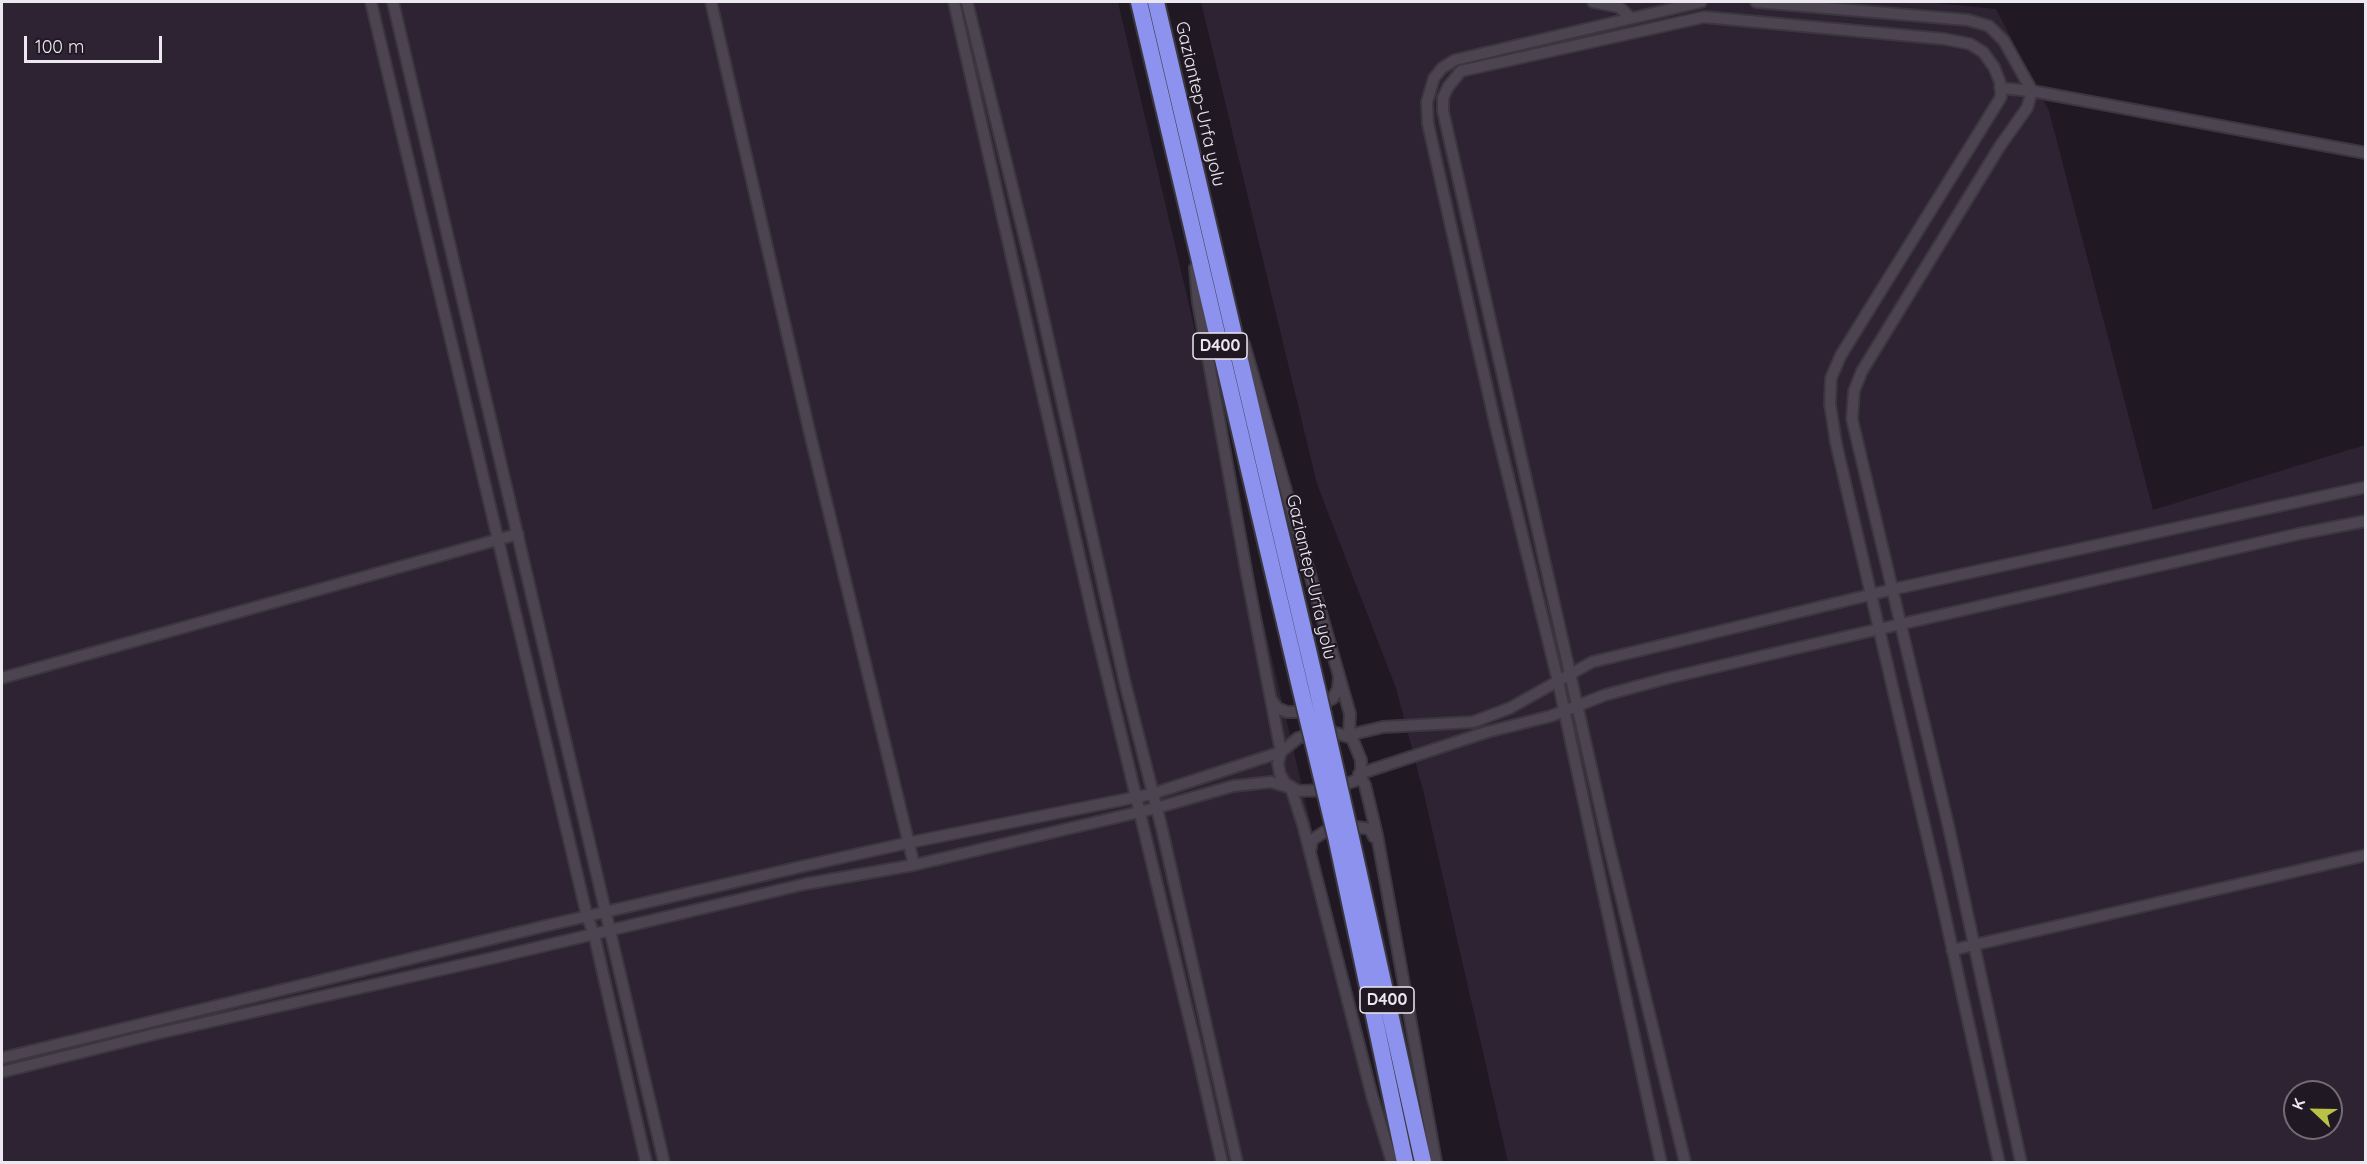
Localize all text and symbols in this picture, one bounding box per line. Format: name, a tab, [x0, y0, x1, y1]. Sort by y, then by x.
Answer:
street label: Gaziantep-Urfa yolu	[1170, 19, 1230, 189]
scale bar	[27, 24, 165, 62]
text: 100 m	[35, 35, 84, 58]
road number: D400	[1193, 333, 1247, 359]
street label: Gaziantep-Urfa yolu	[1281, 492, 1341, 662]
road number: D400	[1360, 987, 1414, 1013]
north arrow	[2283, 1080, 2343, 1140]
text: K	[2287, 1095, 2309, 1113]

